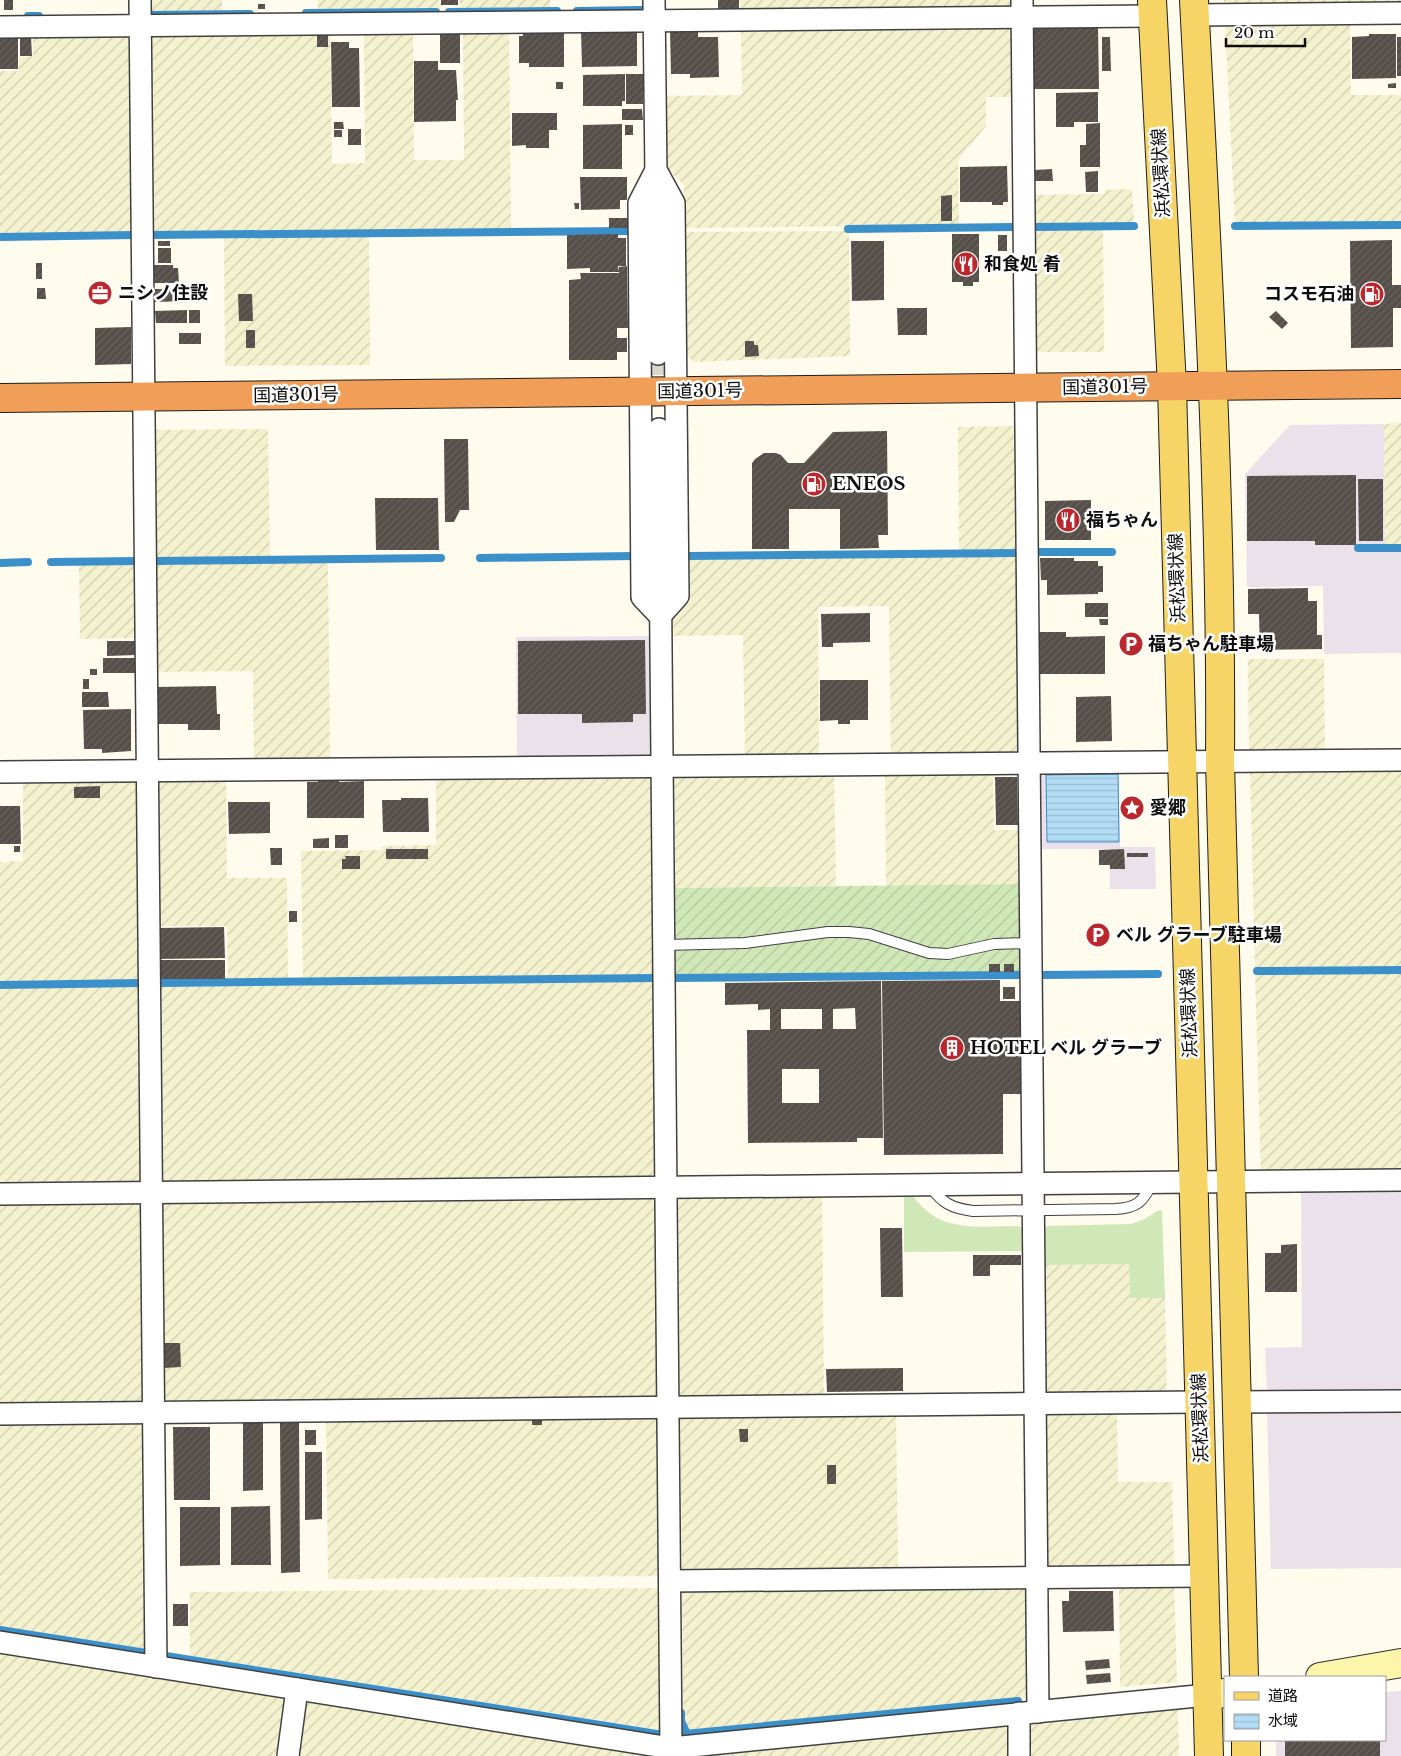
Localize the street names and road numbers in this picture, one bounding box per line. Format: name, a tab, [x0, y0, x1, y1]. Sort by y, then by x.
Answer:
street label: 浜松環状線	[1148, 127, 1174, 219]
street label: 国道301号	[1062, 375, 1148, 399]
street label: 国道301号	[657, 379, 743, 403]
street label: 国道301号	[253, 383, 339, 407]
street label: 浜松環状線	[1164, 533, 1190, 623]
street label: 浜松環状線	[1176, 968, 1202, 1058]
street label: 浜松環状線	[1187, 1373, 1213, 1463]

